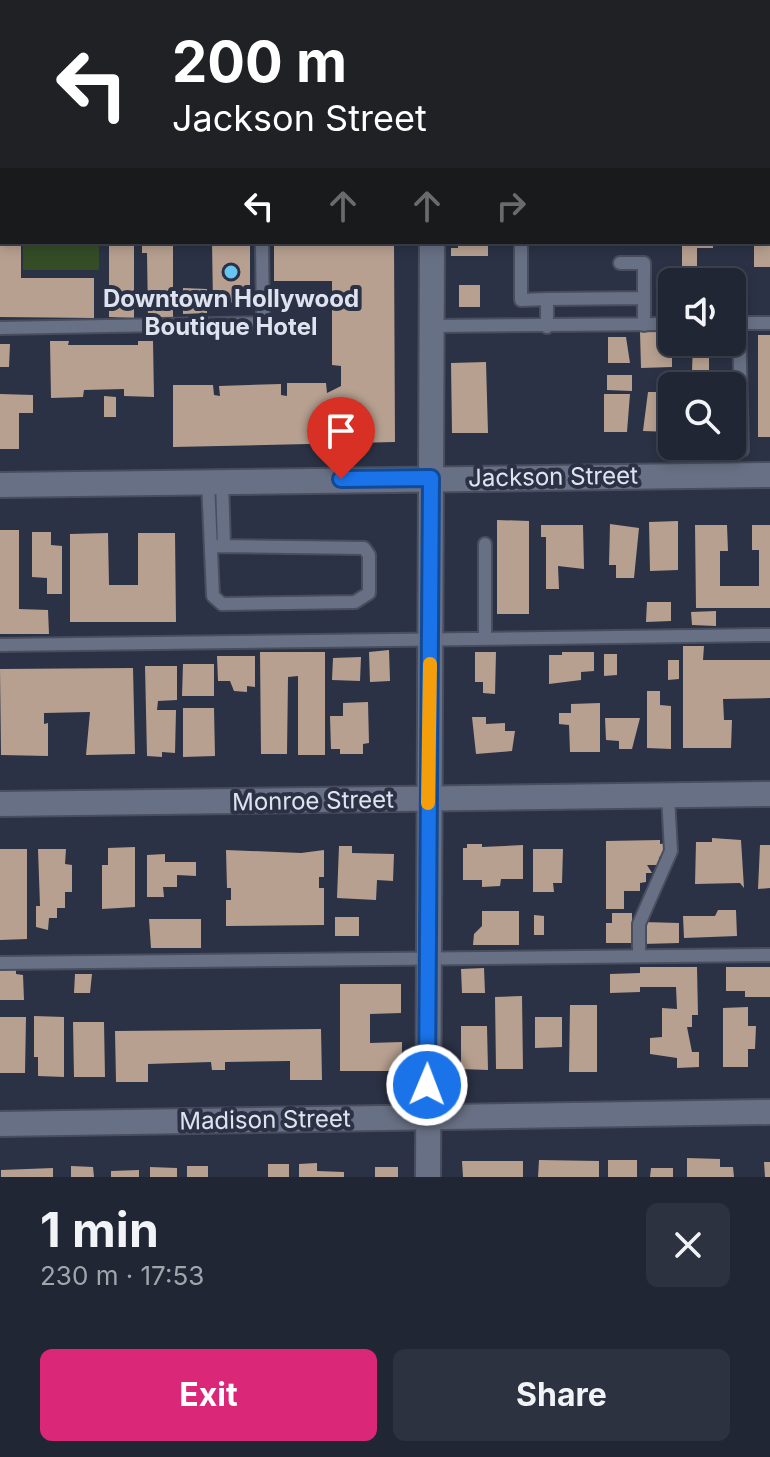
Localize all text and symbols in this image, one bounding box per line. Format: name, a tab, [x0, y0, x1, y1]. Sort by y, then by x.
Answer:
text: 200 m	[172, 28, 347, 96]
icon: left	[40, 32, 144, 136]
text: Jackson Street	[172, 96, 427, 140]
icon: left	[237, 184, 281, 228]
icon: ahead	[321, 184, 365, 228]
icon: ahead	[405, 184, 449, 228]
icon: right	[489, 184, 533, 228]
marker: Downtown Hollywood Boutique Hotel	[222, 263, 240, 281]
map controls	[658, 268, 746, 460]
button: sound	[658, 268, 746, 356]
place label: Downtown Hollywood Boutique Hotel	[103, 284, 359, 341]
button: search	[658, 372, 746, 460]
pin	[307, 397, 375, 479]
icon: arrive	[319, 409, 363, 453]
street label: Jackson Street	[468, 461, 638, 492]
street label: Monroe Street	[232, 785, 394, 816]
position arrow	[385, 1043, 469, 1127]
street label: Madison Street	[179, 1104, 351, 1135]
text: 1 min	[40, 1200, 159, 1259]
button: close	[646, 1203, 730, 1287]
text: 230 m · 17:53	[40, 1260, 204, 1291]
button: Exit	[40, 1349, 377, 1441]
button: Share	[393, 1349, 730, 1441]

